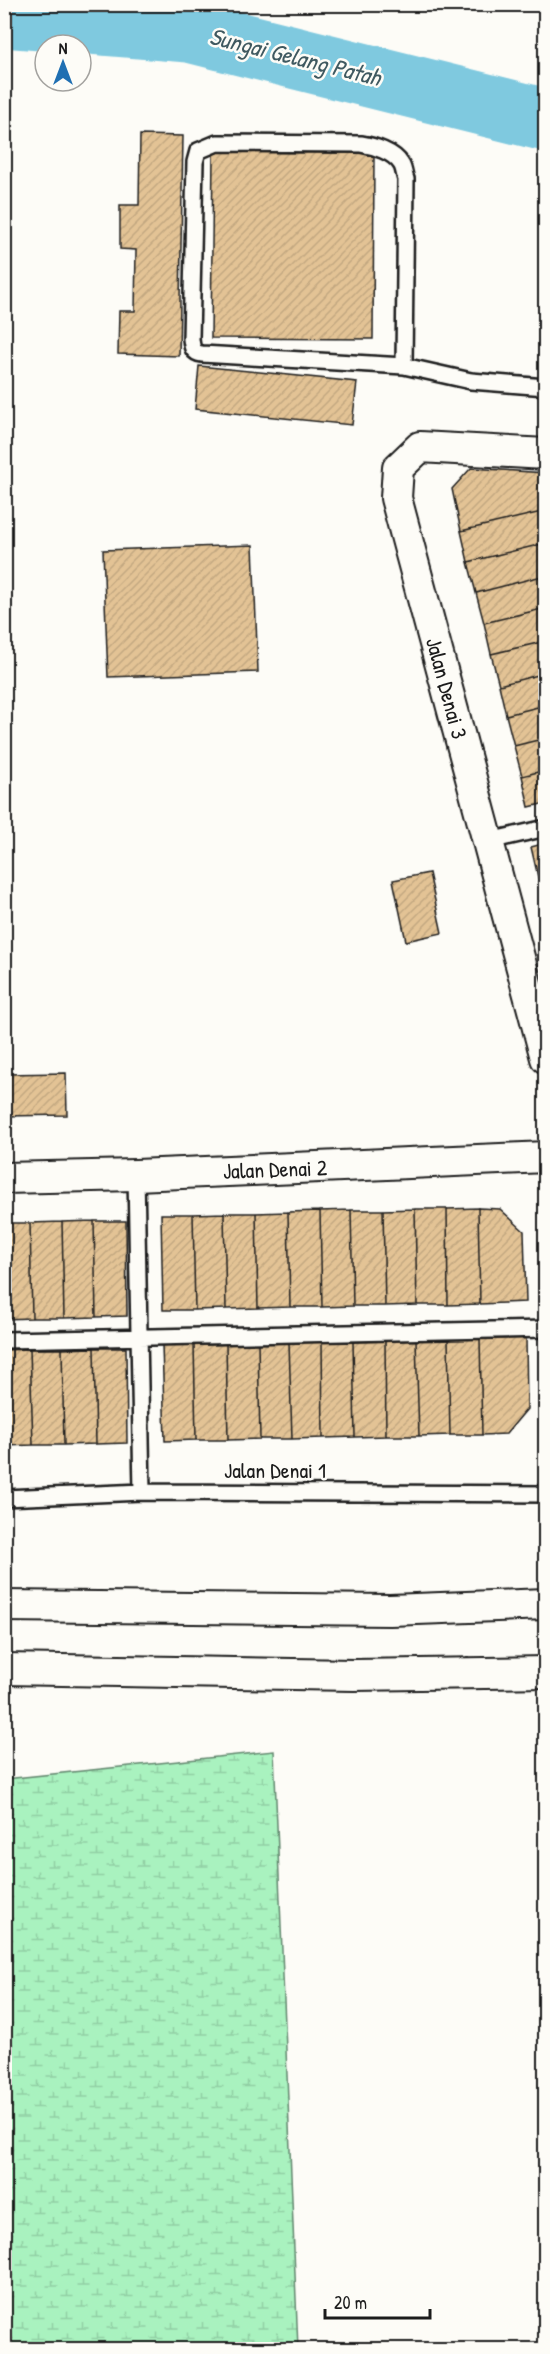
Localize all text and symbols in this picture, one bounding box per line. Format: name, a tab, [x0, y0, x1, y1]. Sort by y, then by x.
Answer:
water label: Sungai Gelang Patah	[206, 19, 386, 94]
north arrow	[33, 33, 93, 93]
text: N	[59, 37, 68, 59]
street label: Jalan Denai 3	[419, 634, 475, 742]
street label: Jalan Denai 2	[222, 1152, 328, 1186]
street label: Jalan Denai 1	[224, 1455, 326, 1485]
scale bar	[325, 2282, 430, 2320]
text: 20 m	[334, 2290, 367, 2315]

